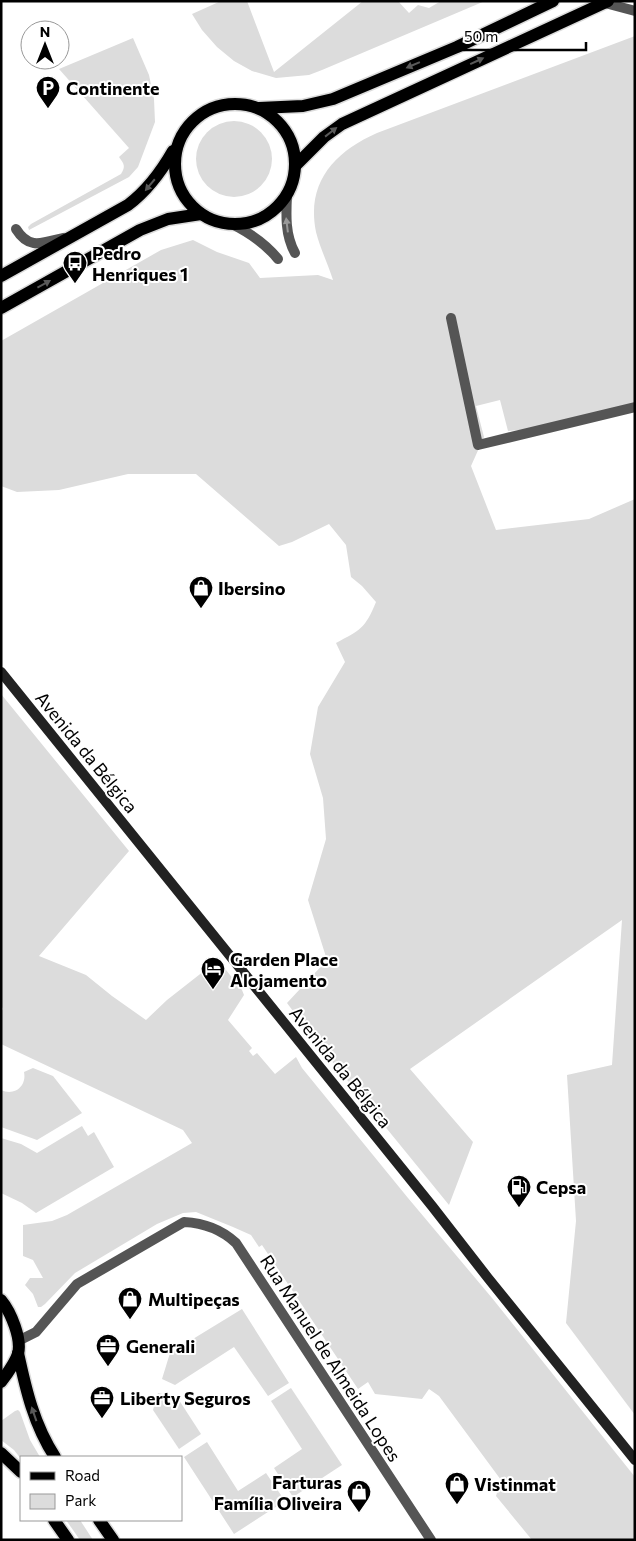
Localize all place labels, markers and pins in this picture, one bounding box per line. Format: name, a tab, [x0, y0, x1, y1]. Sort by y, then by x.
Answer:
parking icon: Continente	[35, 75, 61, 109]
place label: Continente	[66, 77, 159, 99]
place label: Pedro Henriques 1	[92, 242, 188, 285]
bus stop icon: Pedro Henriques 1	[62, 250, 88, 284]
shop icon: Ibersino	[188, 575, 214, 609]
place label: Ibersino	[218, 577, 286, 599]
place label: Garden Place Alojamento	[230, 948, 338, 991]
hotel icon: Garden Place Alojamento	[200, 956, 226, 990]
fuel station icon: Cepsa	[506, 1174, 532, 1208]
place label: Cepsa	[536, 1176, 586, 1198]
shop icon: Multipeças	[117, 1286, 143, 1320]
place label: Multipeças	[148, 1288, 240, 1310]
office icon: Generali	[95, 1333, 121, 1367]
place label: Generali	[126, 1335, 195, 1357]
office icon: Liberty Seguros	[89, 1385, 115, 1419]
place label: Liberty Seguros	[120, 1387, 251, 1409]
place label: Farturas Família Oliveira	[214, 1471, 342, 1514]
shop icon: Vistinmat	[444, 1471, 470, 1505]
place label: Vistinmat	[474, 1473, 556, 1495]
shop icon: Farturas Família Oliveira	[346, 1479, 372, 1513]

